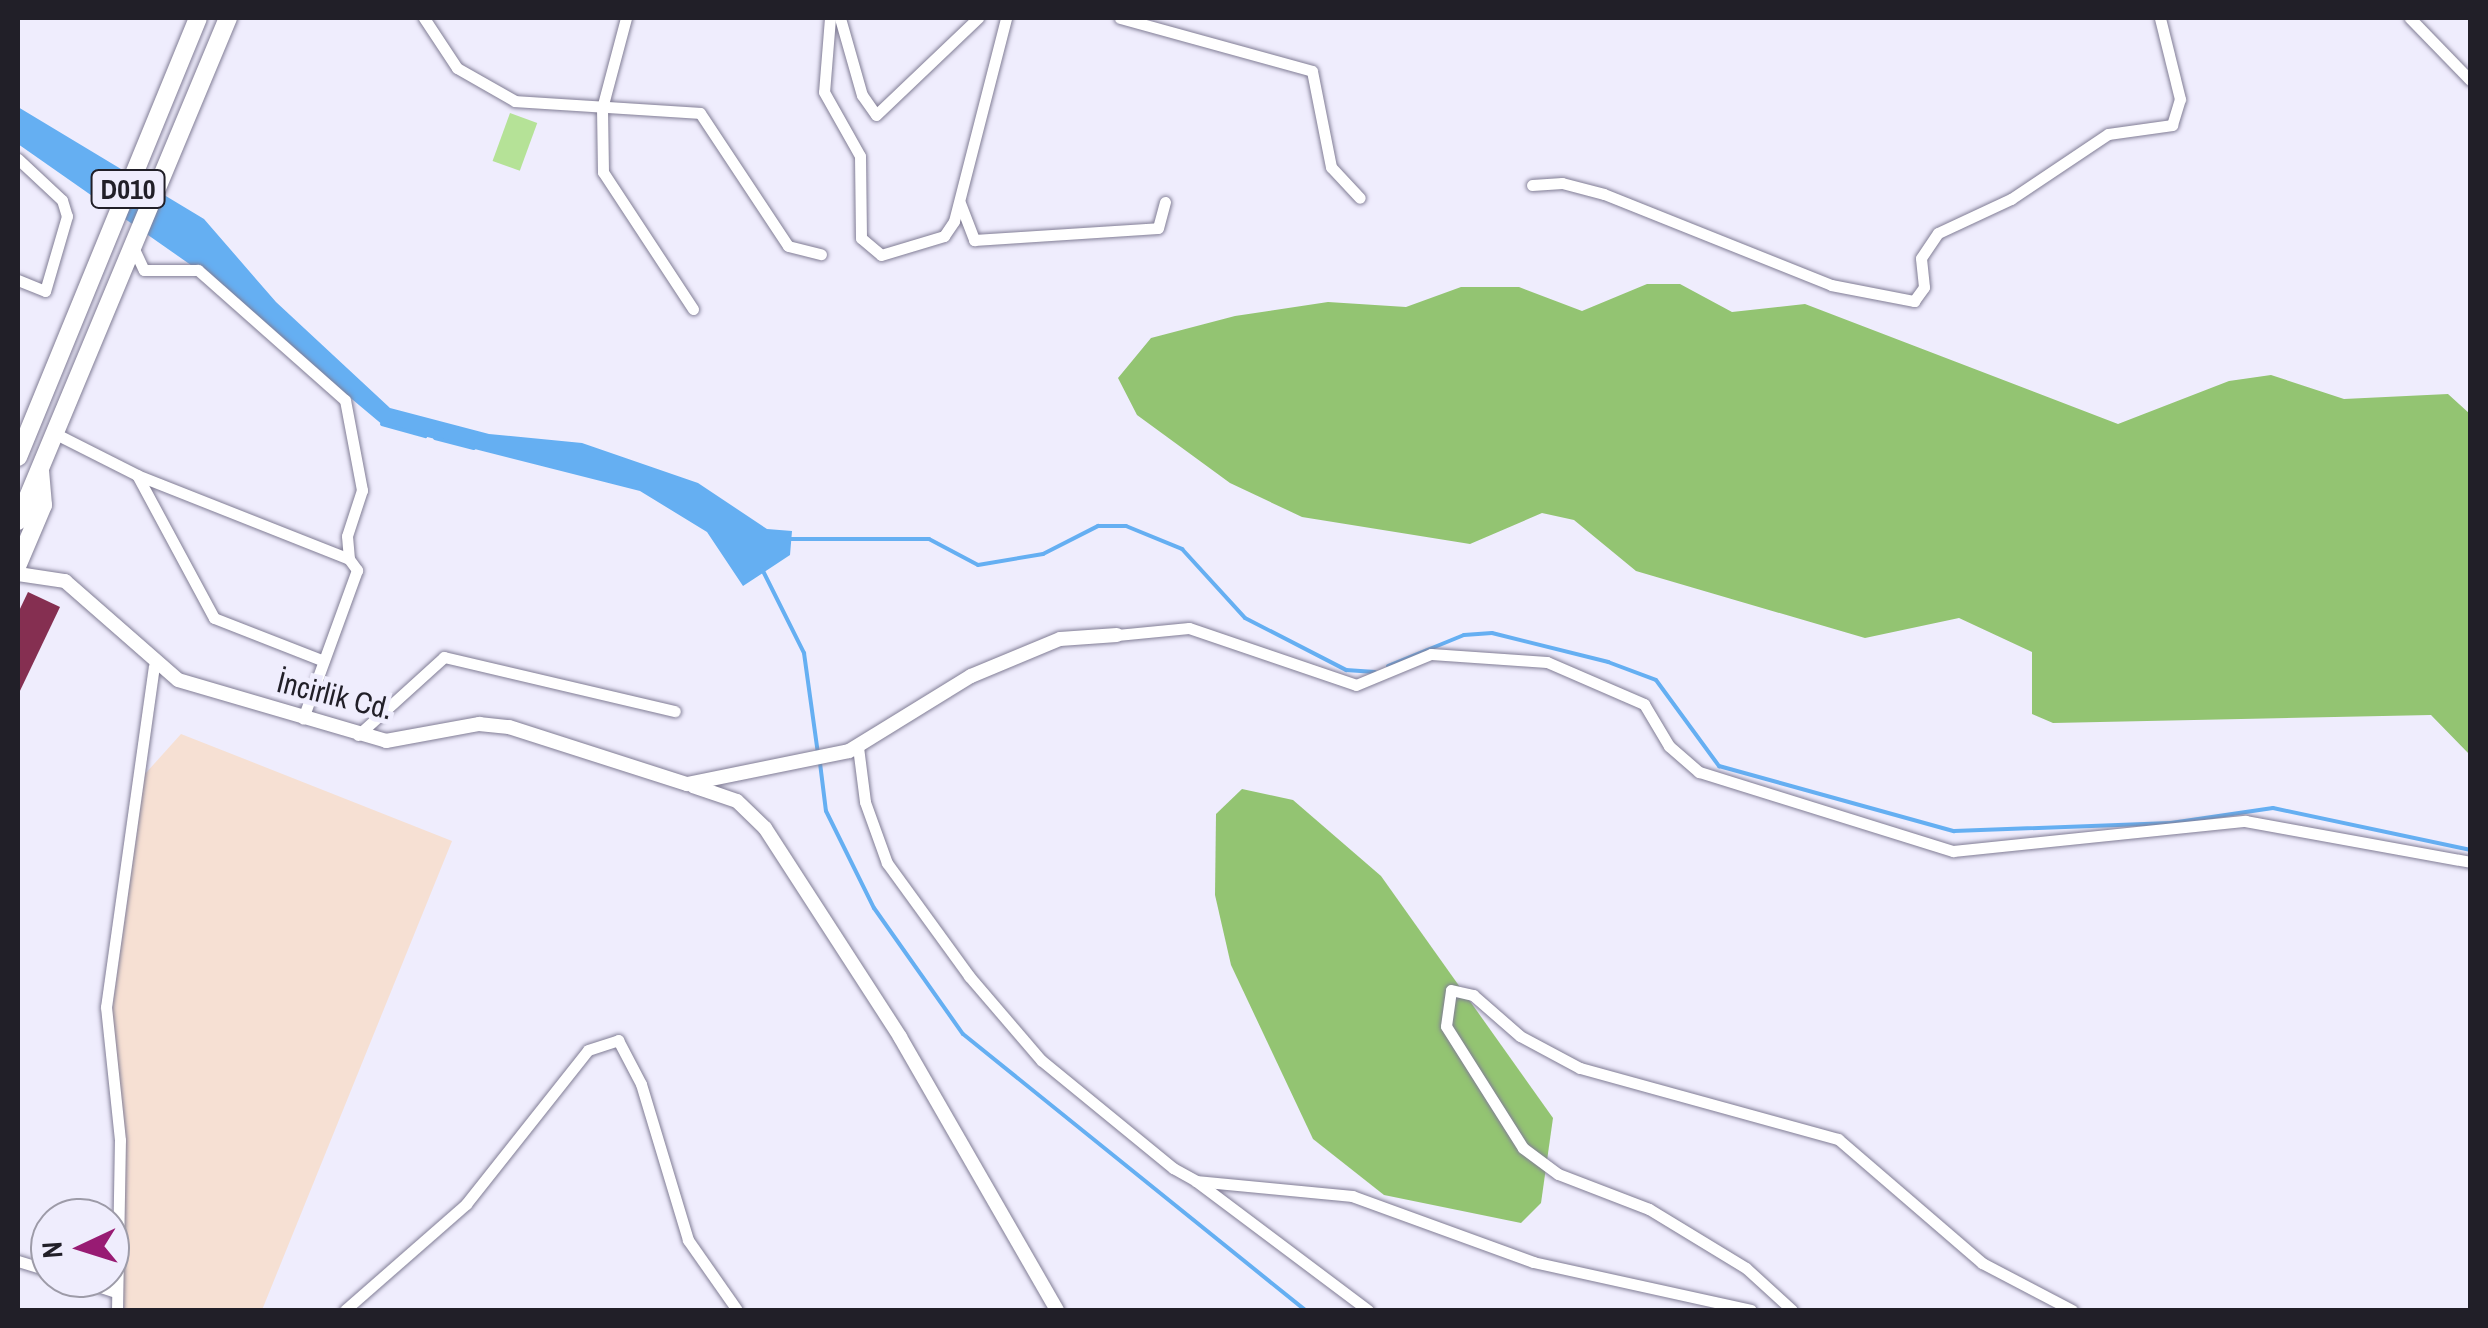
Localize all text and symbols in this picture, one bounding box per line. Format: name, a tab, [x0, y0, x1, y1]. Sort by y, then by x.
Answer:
road number: D010	[90, 166, 166, 212]
street label: İncirlik Cd.	[274, 663, 396, 727]
north arrow	[30, 1198, 130, 1298]
text: N	[33, 1240, 72, 1260]

